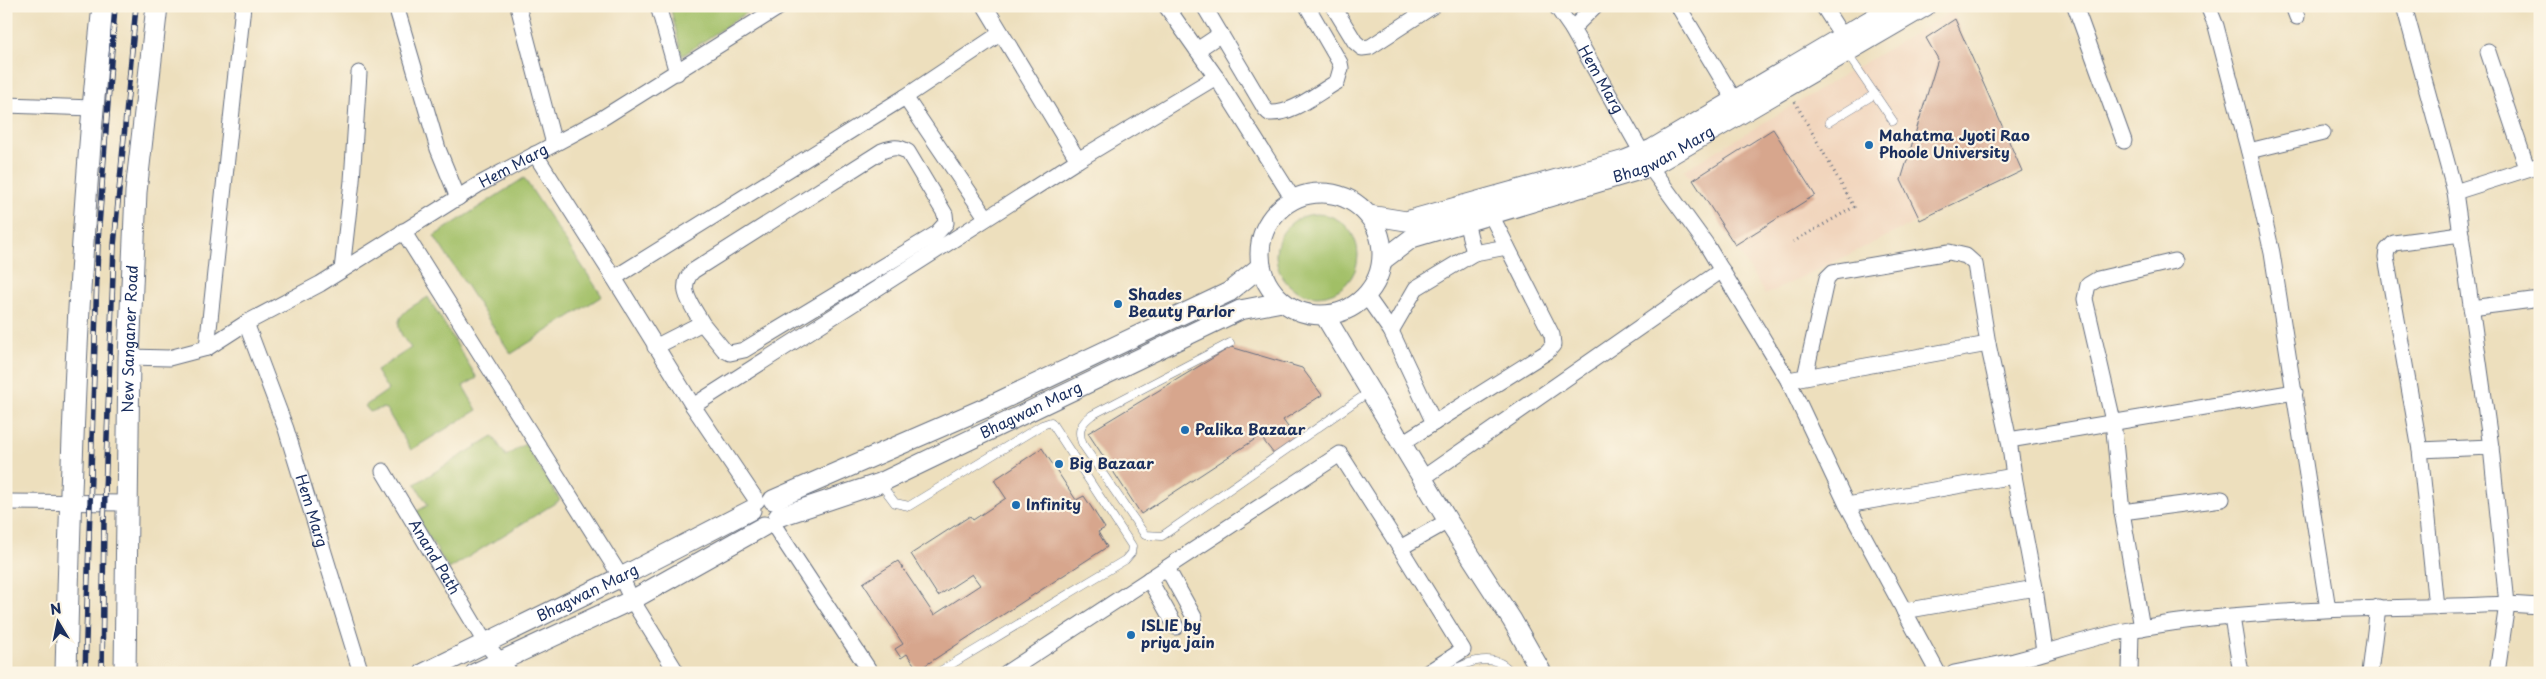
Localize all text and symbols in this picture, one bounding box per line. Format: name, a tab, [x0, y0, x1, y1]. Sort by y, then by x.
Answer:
street label: Hem Marg	[1573, 40, 1630, 117]
street label: Bhagwan Marg	[1610, 119, 1718, 187]
place label: Mahatma Jyoti Rao Phoole University	[1879, 123, 2030, 163]
street label: Hem Marg	[474, 137, 551, 193]
marker: Mahatma Jyoti Rao Phoole University	[1863, 139, 1875, 151]
street label: New Sanganer Road	[115, 265, 143, 413]
place label: Shades Beauty Parlor	[1128, 282, 1235, 322]
marker: Shades Beauty Parlor	[1112, 298, 1124, 310]
street label: Bhagwan Marg	[975, 375, 1085, 443]
place label: Palika Bazaar	[1195, 417, 1306, 440]
marker: Palika Bazaar	[1179, 424, 1191, 436]
place label: Big Bazaar	[1069, 451, 1154, 474]
marker: Big Bazaar	[1053, 458, 1065, 470]
street label: Hem Marg	[291, 471, 335, 550]
place label: Infinity	[1026, 492, 1081, 515]
marker: Infinity	[1010, 499, 1022, 511]
street label: Anand Path	[404, 514, 467, 598]
street label: Bhagwan Marg	[532, 557, 642, 627]
north arrow	[32, 596, 82, 646]
text: N	[48, 597, 63, 620]
place label: ISLIE by priya jain	[1141, 613, 1215, 653]
marker: ISLIE by priya jain	[1125, 629, 1137, 641]

